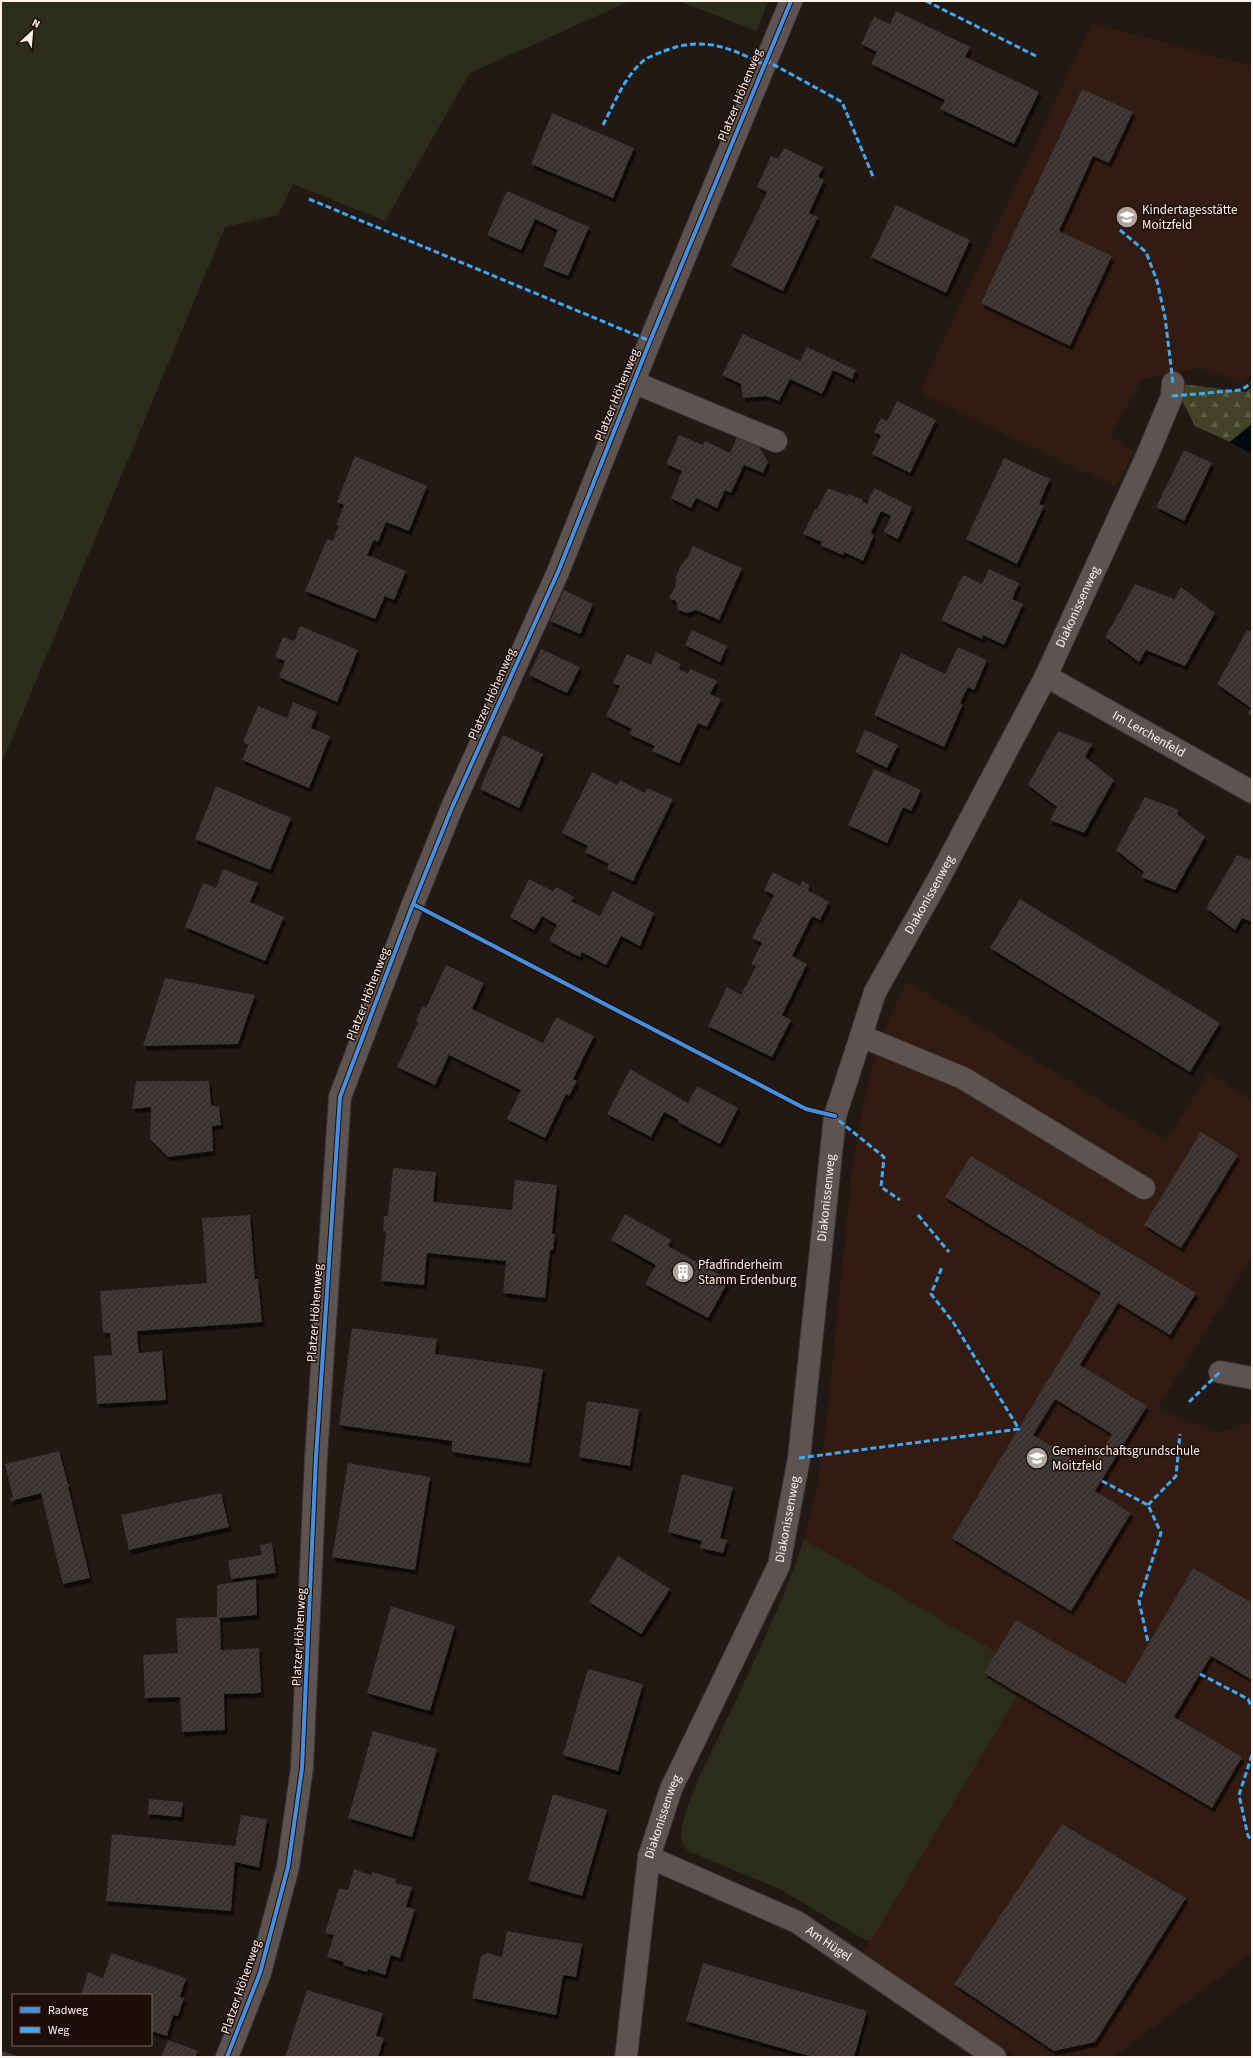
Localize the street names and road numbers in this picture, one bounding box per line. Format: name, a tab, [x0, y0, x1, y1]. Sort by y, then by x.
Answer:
street label: Platzer Höhenweg	[713, 45, 767, 144]
street label: Platzer Höhenweg	[590, 345, 644, 444]
street label: Diakonissenweg	[1051, 563, 1105, 651]
street label: Platzer Höhenweg	[464, 645, 520, 743]
street label: Im Lerchenfeld	[1109, 706, 1189, 762]
street label: Diakonissenweg	[900, 852, 959, 938]
street label: Platzer Höhenweg	[342, 944, 394, 1043]
street label: Diakonissenweg	[813, 1153, 840, 1242]
street label: Platzer Höhenweg	[303, 1263, 327, 1363]
street label: Diakonissenweg	[771, 1474, 805, 1564]
street label: Platzer Höhenweg	[287, 1587, 311, 1687]
street label: Diakonissenweg	[640, 1771, 686, 1861]
street label: Am Hügel	[802, 1921, 855, 1966]
street label: Platzer Höhenweg	[216, 1937, 266, 2037]

